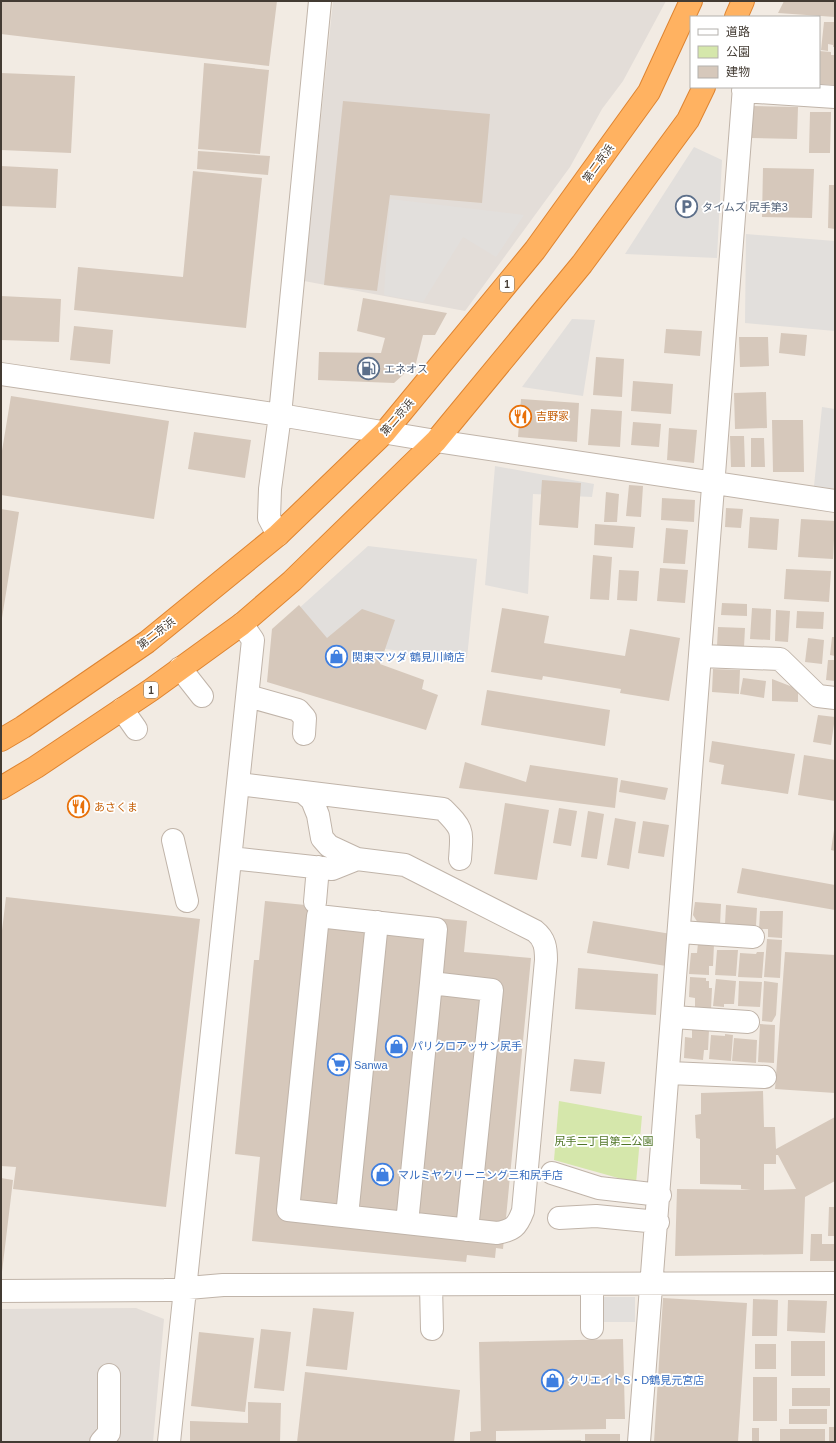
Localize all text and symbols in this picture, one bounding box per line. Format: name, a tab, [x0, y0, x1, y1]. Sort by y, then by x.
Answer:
legend	[690, 16, 820, 88]
text: 道路	[726, 25, 750, 39]
text: 公園	[726, 45, 750, 59]
text: 建物	[726, 65, 750, 79]
street label: 第二京浜	[580, 142, 616, 184]
parking icon: タイムズ 尻手第3	[674, 194, 700, 220]
place label: タイムズ 尻手第3	[702, 201, 788, 213]
road number: 1	[500, 276, 514, 292]
fuel station icon: エネオス	[355, 356, 381, 382]
place label: エネオス	[384, 363, 428, 375]
street label: 第二京浜	[378, 396, 416, 438]
restaurant icon: 吉野家	[507, 403, 533, 429]
place label: 吉野家	[536, 410, 569, 422]
street label: 第二京浜	[135, 615, 177, 651]
shop icon: 関東マツダ 鶴見川崎店	[324, 644, 350, 670]
place label: 関東マツダ 鶴見川崎店	[352, 651, 465, 663]
road number: 1	[144, 682, 158, 698]
restaurant icon: あさくま	[66, 794, 92, 820]
place label: あさくま	[94, 801, 138, 813]
shop icon: パリクロアッサン尻手	[383, 1033, 409, 1059]
place label: パリクロアッサン尻手	[412, 1040, 522, 1052]
supermarket icon: Sanwa	[326, 1052, 352, 1078]
place label: Sanwa	[354, 1059, 389, 1071]
park label: 尻手二丁目第二公園	[555, 1135, 654, 1147]
shop icon: マルミヤクリーニング三和尻手店	[369, 1162, 395, 1188]
place label: マルミヤクリーニング三和尻手店	[398, 1169, 563, 1181]
shop icon: クリエイトS・D鶴見元宮店	[539, 1367, 565, 1393]
place label: クリエイトS・D鶴見元宮店	[568, 1374, 704, 1386]

